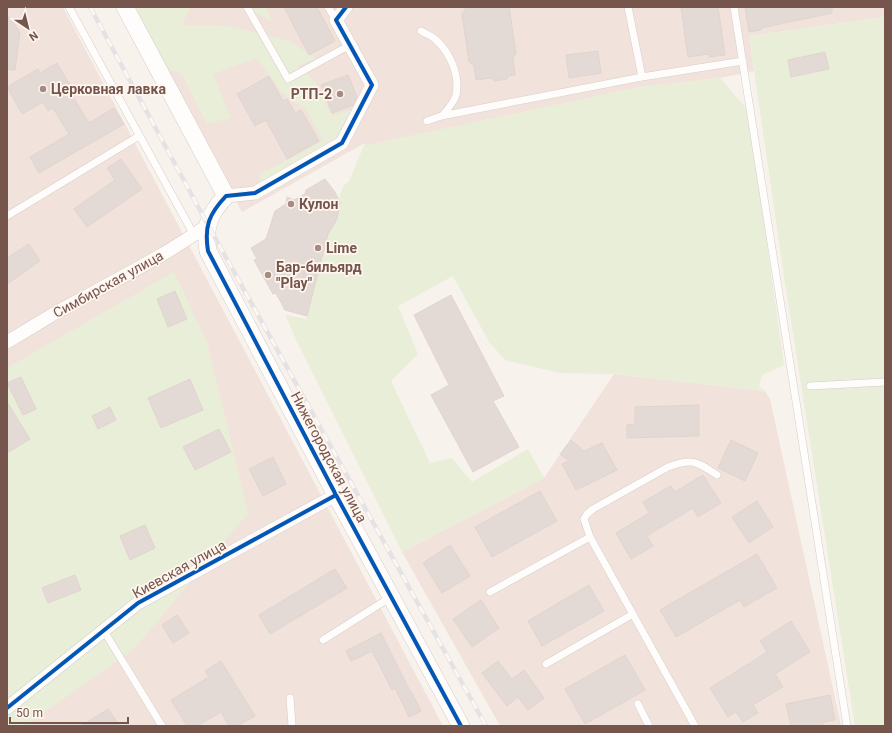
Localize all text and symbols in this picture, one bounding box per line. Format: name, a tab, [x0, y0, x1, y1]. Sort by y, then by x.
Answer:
north arrow	[8, 8, 48, 48]
text: N	[26, 28, 40, 43]
place label: Церковная лавка	[51, 81, 166, 97]
marker: Церковная лавка	[38, 84, 48, 94]
place label: РТП-2	[291, 86, 332, 102]
marker: РТП-2	[335, 89, 345, 99]
place label: Кулон	[299, 196, 338, 212]
marker: Кулон	[286, 199, 296, 209]
place label: Lime	[326, 240, 357, 256]
marker: Lime	[313, 243, 323, 253]
street label: Симбирская улица	[50, 247, 166, 321]
place label: Бар-бильярд "Play"	[276, 259, 362, 291]
marker: Бар-бильярд "Play"	[263, 270, 273, 280]
street label: Нижегородская улица	[288, 389, 370, 525]
street label: Киевская улица	[129, 537, 229, 601]
scale bar	[10, 699, 128, 725]
text: 50 m	[16, 706, 43, 720]

